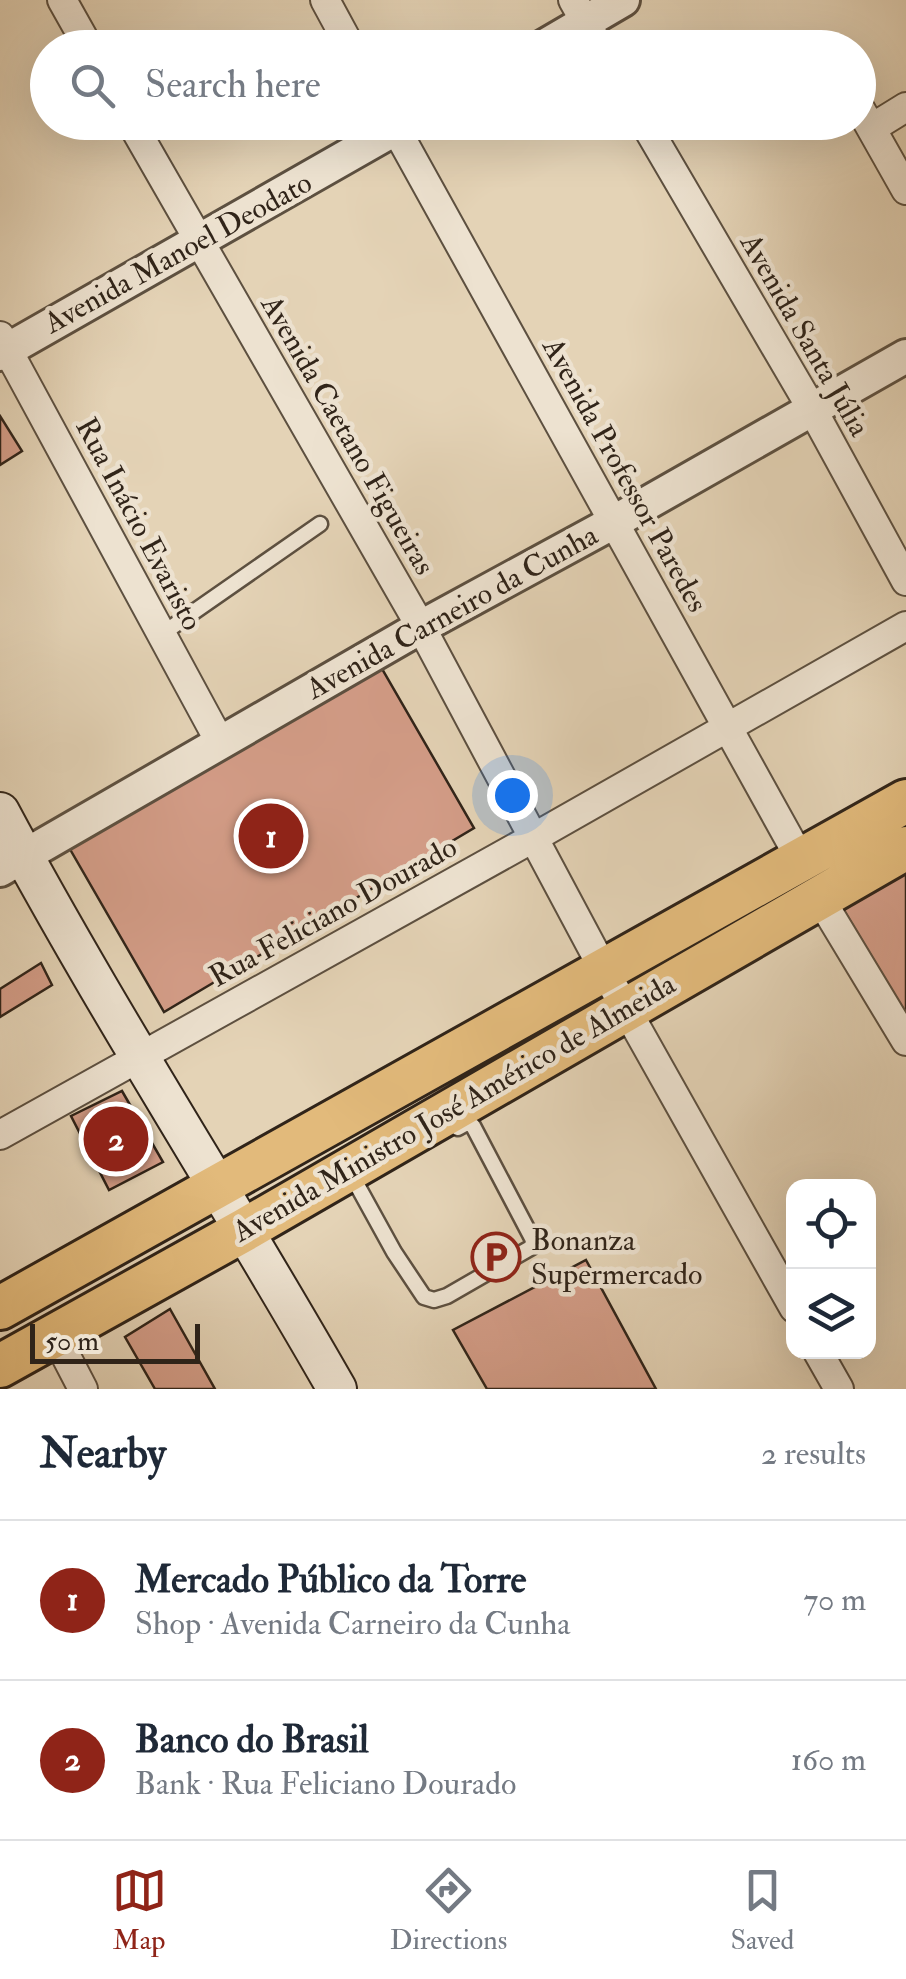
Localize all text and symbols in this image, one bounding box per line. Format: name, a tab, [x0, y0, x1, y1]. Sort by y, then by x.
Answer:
search box	[30, 30, 876, 140]
icon: search	[65, 58, 120, 113]
text: Search here	[145, 61, 321, 109]
street label: Avenida Manoel Deodato	[37, 164, 318, 342]
street label: Avenida Santa Júlia	[731, 226, 878, 444]
street label: Avenida Caetano Figueiras	[252, 288, 443, 581]
street label: Avenida Professor Paredes	[534, 330, 716, 619]
street label: Rua Inácio Evaristo	[67, 411, 211, 637]
street label: Avenida Carneiro da Cunha	[299, 516, 605, 708]
your location	[487, 770, 538, 821]
pin: 1	[238, 798, 304, 874]
street label: Rua Feliciano Dourado	[203, 829, 463, 995]
street label: Avenida Ministro José Américo de Almeida	[225, 965, 683, 1251]
pin: 2	[84, 1102, 148, 1176]
map controls	[786, 1179, 876, 1359]
button: locate	[786, 1179, 876, 1269]
place label: Bonanza Supermercado	[531, 1222, 702, 1293]
parking icon: Bonanza Supermercado	[470, 1231, 522, 1283]
button: layers	[786, 1269, 876, 1359]
scale bar	[30, 1319, 200, 1364]
text: 50 m	[45, 1324, 99, 1359]
text: Nearby	[40, 1428, 166, 1480]
text: 2 results	[761, 1434, 866, 1474]
text: Mercado Público da Torre	[135, 1556, 526, 1604]
text: 1	[67, 1580, 78, 1620]
text: 70 m	[803, 1580, 866, 1620]
text: Shop · Avenida Carneiro da Cunha	[135, 1604, 570, 1644]
text: Banco do Brasil	[135, 1716, 369, 1764]
text: 2	[64, 1740, 81, 1780]
text: 160 m	[791, 1740, 866, 1780]
text: Bank · Rua Feliciano Dourado	[135, 1764, 516, 1804]
tab: Map	[112, 1863, 167, 1958]
tab: Directions	[390, 1863, 507, 1958]
tab: Saved	[730, 1863, 794, 1958]

